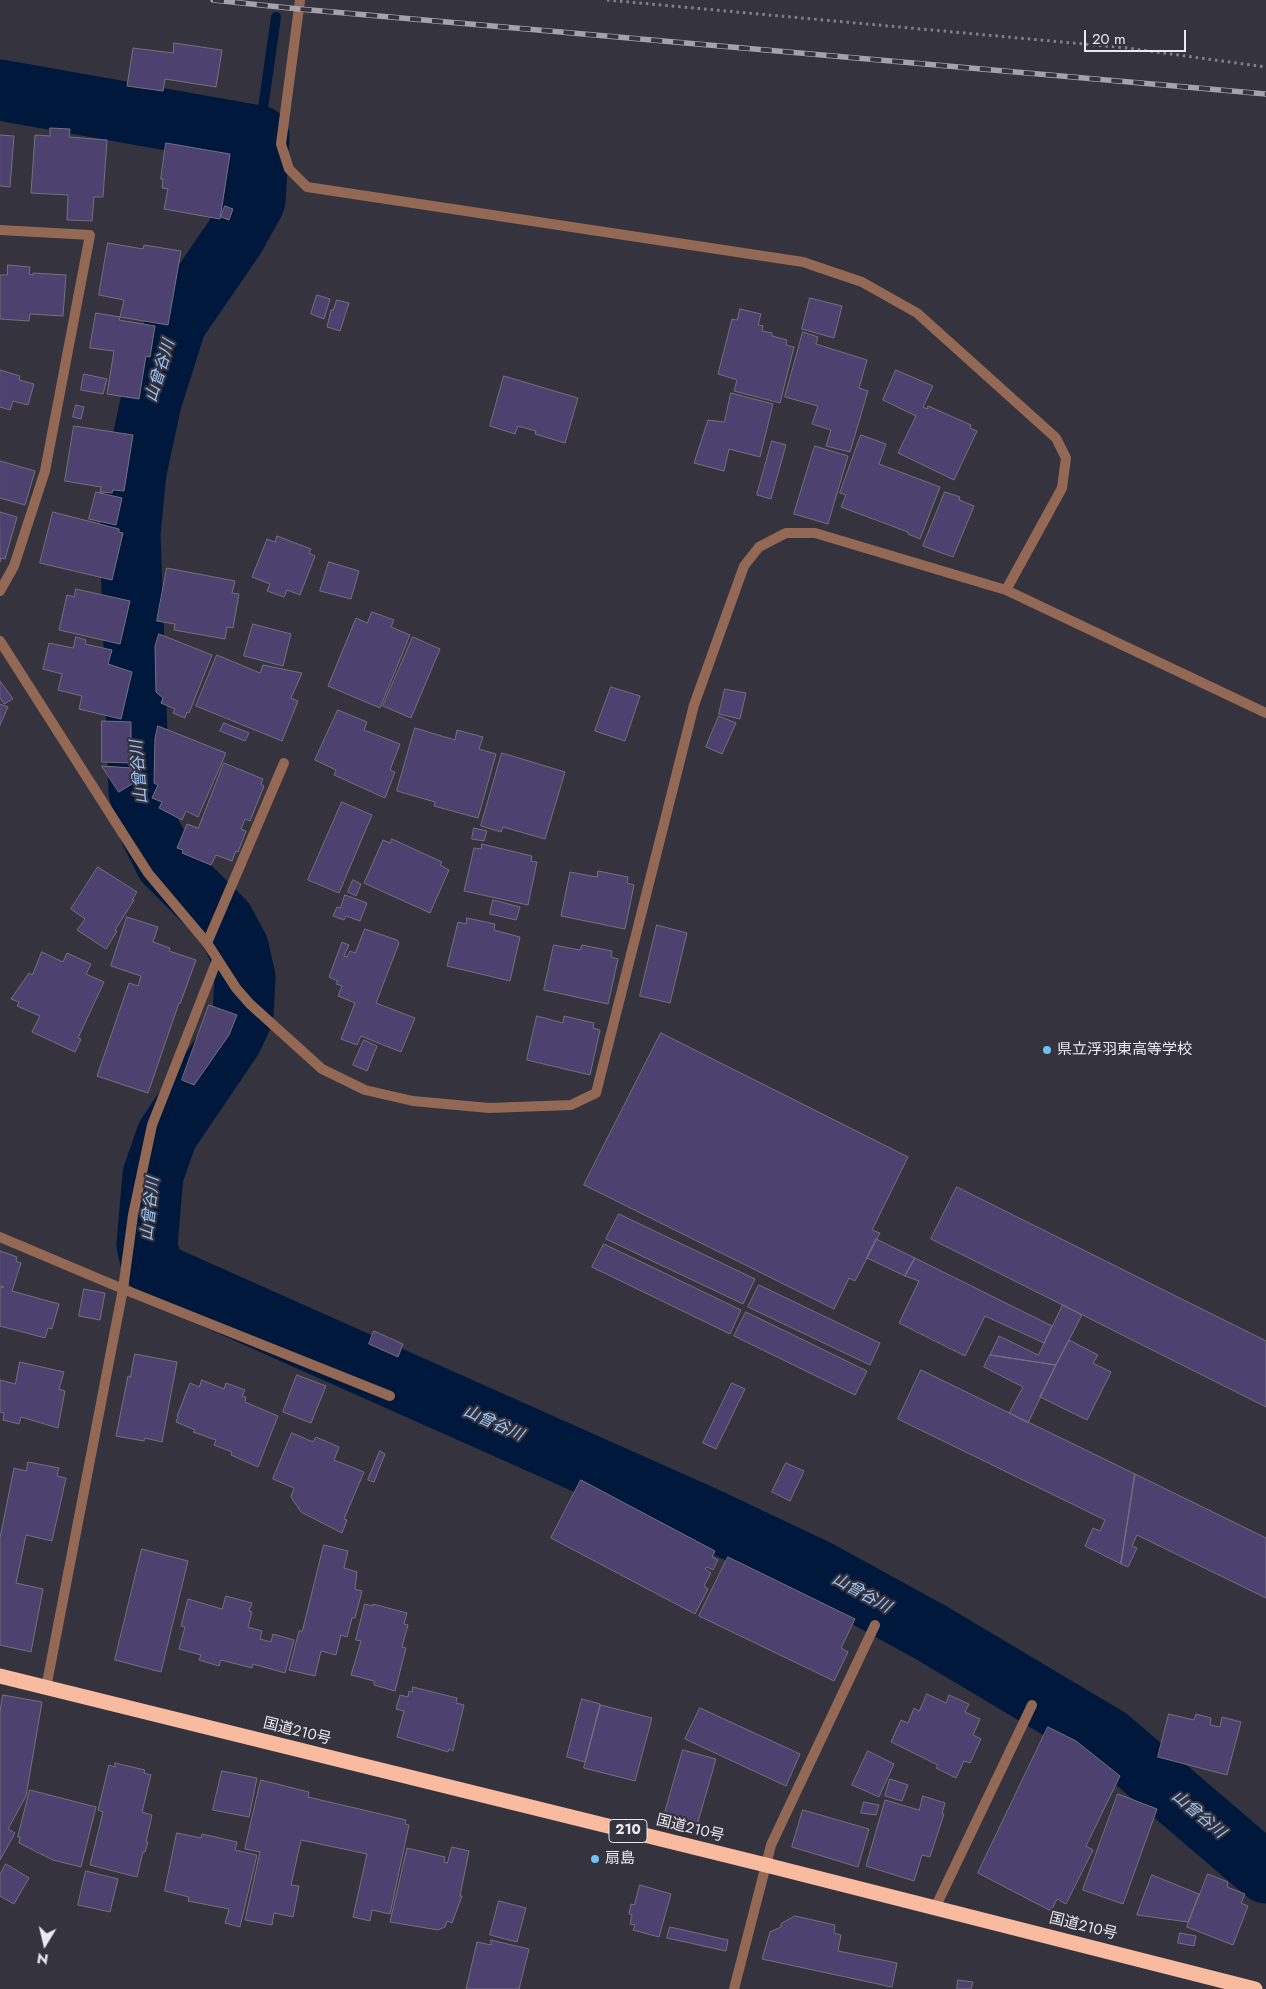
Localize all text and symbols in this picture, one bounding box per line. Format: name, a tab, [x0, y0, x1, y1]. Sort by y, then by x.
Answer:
scale bar	[1086, 20, 1188, 52]
text: 20 m	[1092, 28, 1126, 50]
water label: 山曾谷川	[142, 338, 180, 404]
water label: 山曾谷川	[128, 739, 152, 805]
place label: 県立浮羽東高等学校	[1057, 1041, 1192, 1059]
marker: 県立浮羽東高等学校	[1041, 1044, 1053, 1056]
water label: 山曾谷川	[138, 1176, 164, 1242]
water label: 山曾谷川	[460, 1402, 526, 1446]
water label: 山曾谷川	[828, 1570, 894, 1618]
street label: 国道210号	[261, 1715, 333, 1749]
water label: 山曾谷川	[1167, 1787, 1229, 1843]
street label: 国道210号	[654, 1812, 726, 1846]
road number: 210	[609, 1820, 647, 1842]
place label: 扇島	[605, 1850, 635, 1868]
marker: 扇島	[589, 1853, 601, 1865]
street label: 国道210号	[1047, 1910, 1119, 1944]
north arrow	[20, 1919, 70, 1969]
text: N	[36, 1948, 50, 1970]

